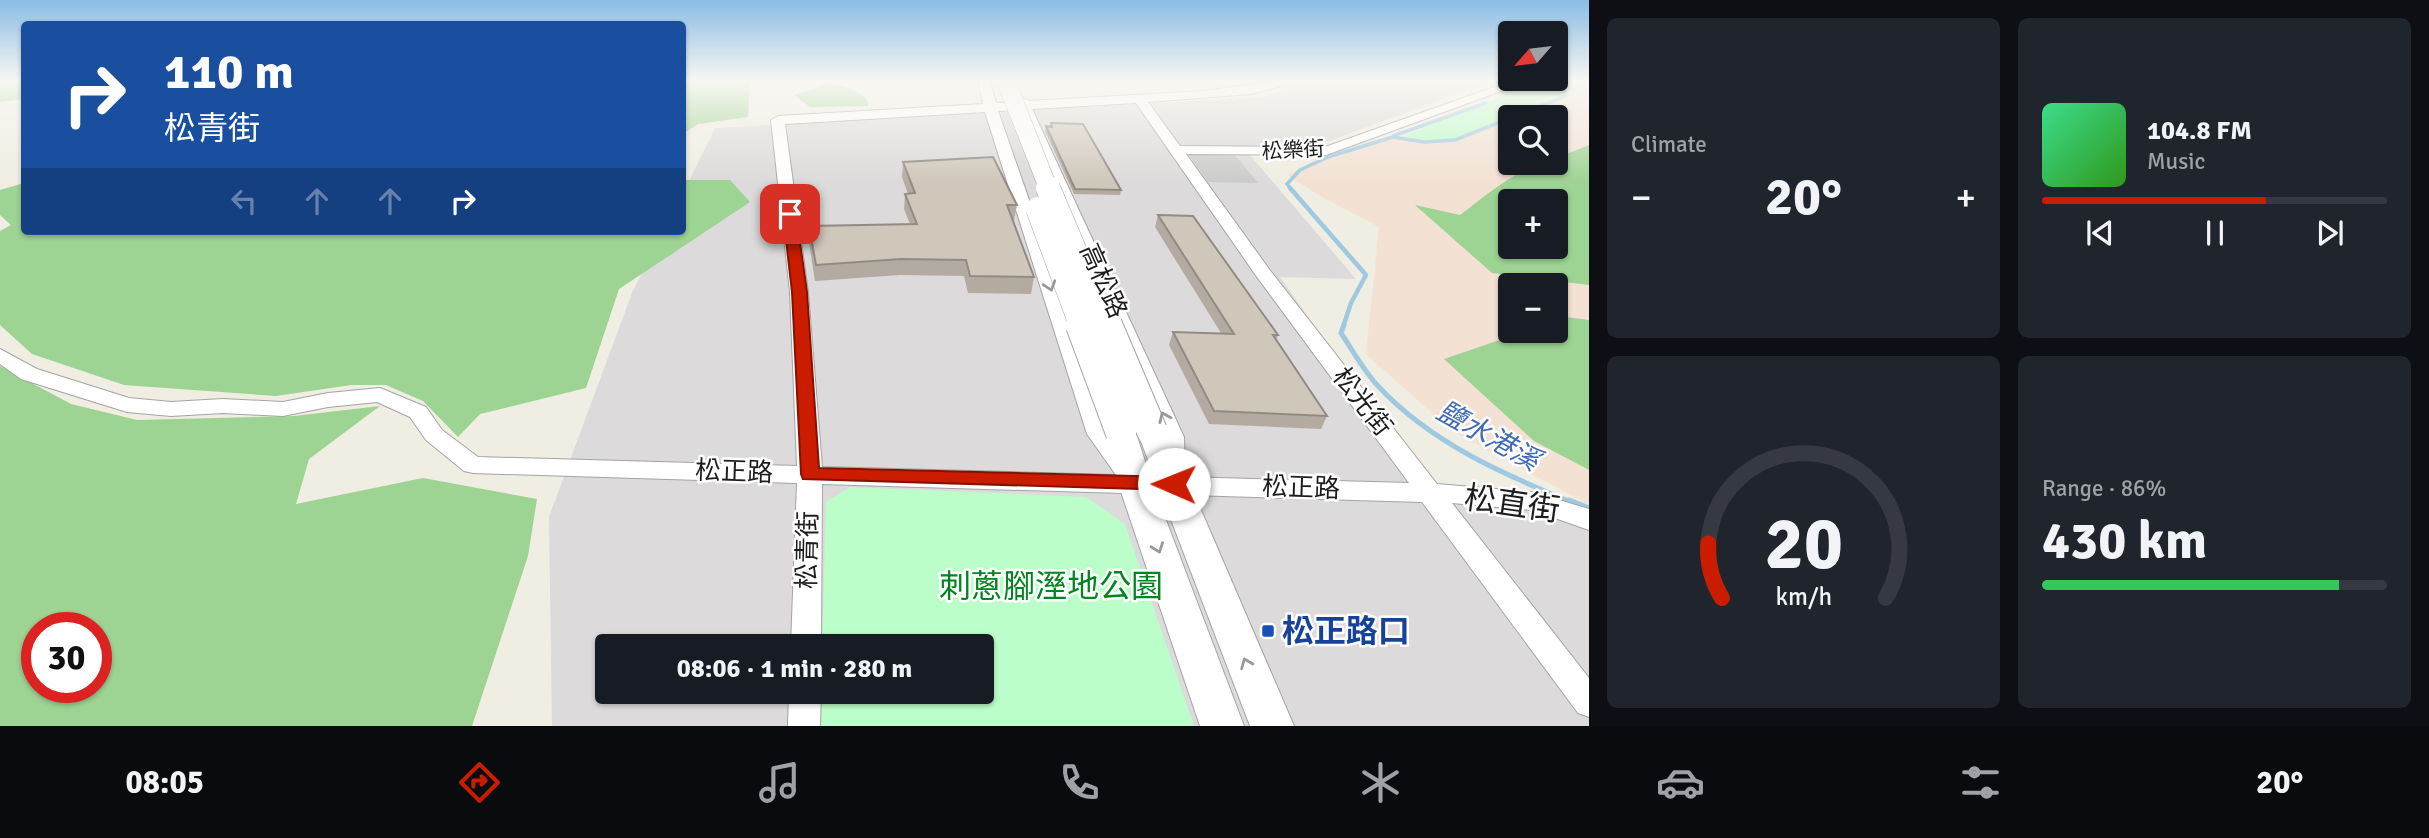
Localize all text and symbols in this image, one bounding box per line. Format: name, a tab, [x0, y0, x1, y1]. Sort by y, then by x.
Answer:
north arrow	[1498, 21, 1568, 91]
map controls	[1498, 21, 1568, 343]
text: 110 m	[164, 42, 294, 102]
icon: right	[49, 49, 140, 140]
button: search	[1498, 105, 1568, 175]
text: 松青街	[164, 109, 260, 148]
text: 104.8 FM	[2147, 115, 2252, 147]
text: Climate	[1631, 130, 1707, 159]
street label: 松樂街	[1261, 135, 1325, 165]
text: Music	[2147, 147, 2205, 176]
text: 20°	[1765, 165, 1842, 229]
text: −	[1631, 174, 1652, 221]
text: +	[1955, 174, 1976, 221]
icon: left	[225, 182, 263, 220]
icon: ahead	[298, 182, 336, 220]
icon: ahead	[371, 182, 409, 220]
icon: right	[444, 182, 482, 220]
pin	[760, 184, 820, 244]
button: +	[1498, 189, 1568, 259]
icon: arrive	[771, 195, 809, 233]
icon: previous	[2081, 214, 2119, 252]
icon: pause	[2196, 214, 2234, 252]
icon: next	[2311, 214, 2349, 252]
street label: 高松路	[1073, 239, 1133, 323]
button: −	[1498, 273, 1568, 343]
one-way arrow	[1042, 279, 1056, 292]
street label: 松光街	[1325, 361, 1399, 443]
water label: 鹽水港溪	[1431, 394, 1549, 480]
one-way arrow	[1158, 412, 1172, 425]
position arrow	[1137, 447, 1211, 521]
street label: 松正路	[694, 455, 774, 489]
street label: 松正路	[1261, 471, 1341, 505]
text: Range · 86%	[2042, 474, 2166, 503]
street label: 松直街	[1462, 478, 1562, 530]
text: 20	[1764, 500, 1843, 589]
text: 430 km	[2042, 509, 2207, 573]
street label: 松青街	[791, 511, 825, 589]
one-way arrow	[1150, 541, 1164, 553]
park label: 刺蔥腳溼地公園	[939, 567, 1163, 606]
text: km/h	[1775, 581, 1832, 612]
speed limit sign: 30	[21, 612, 112, 703]
place label: 松正路口	[1282, 612, 1410, 651]
marker: 松正路口	[1260, 623, 1276, 639]
text: 08:06 · 1 min · 280 m	[677, 653, 912, 685]
one-way arrow	[1240, 657, 1254, 670]
icon: directions	[455, 758, 504, 807]
icon: music	[755, 758, 804, 807]
icon: phone	[1055, 758, 1104, 807]
icon: climate	[1356, 758, 1405, 807]
icon: car	[1656, 758, 1705, 807]
icon: filters	[1956, 758, 2005, 807]
text: 08:05	[126, 763, 204, 802]
text: 20°	[2256, 763, 2303, 802]

